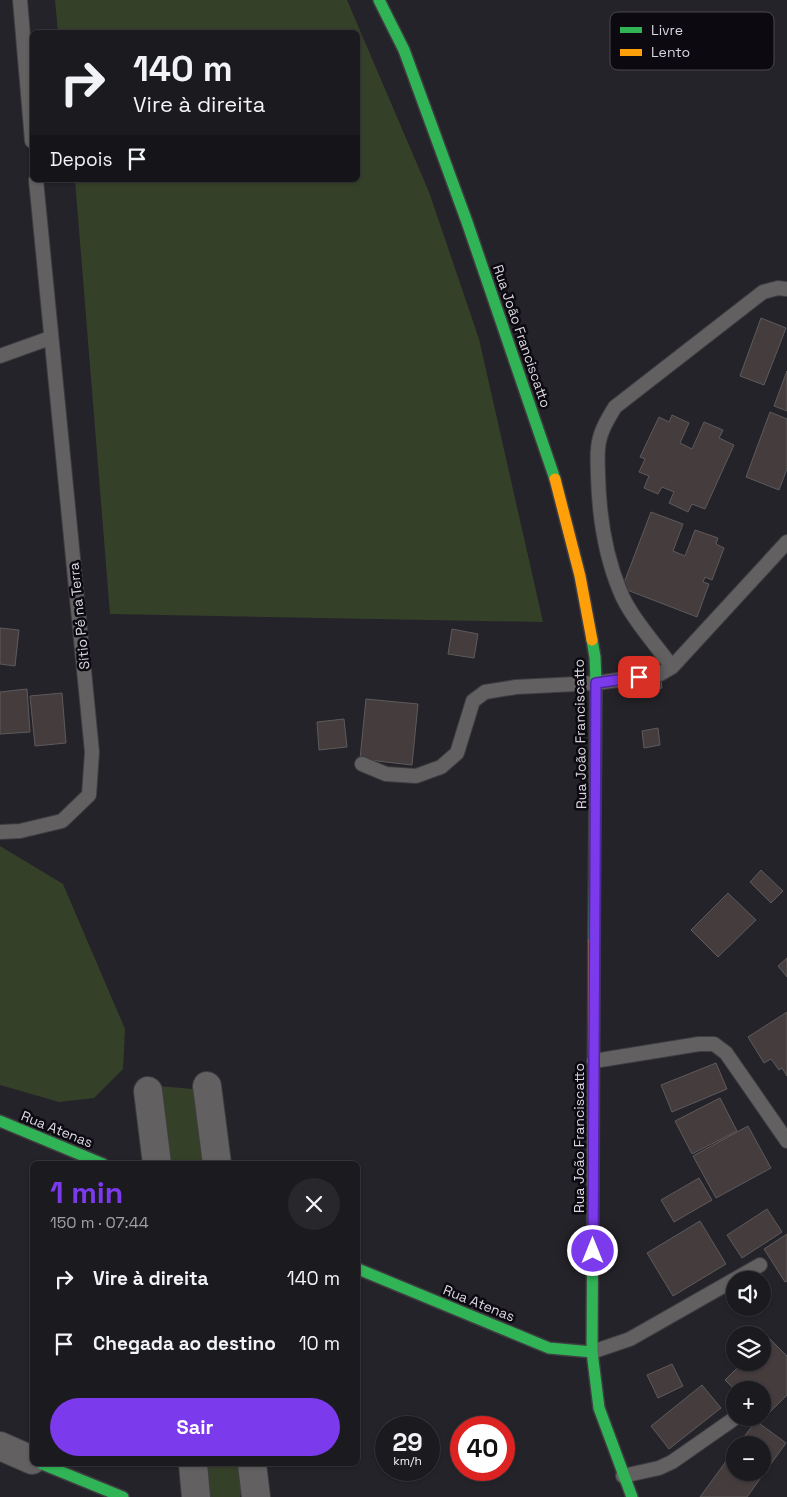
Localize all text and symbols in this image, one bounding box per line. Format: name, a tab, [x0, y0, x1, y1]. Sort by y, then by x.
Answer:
legend	[610, 12, 774, 70]
text: Livre	[651, 21, 683, 39]
text: Lento	[651, 43, 690, 61]
text: 140 m	[133, 47, 233, 91]
icon: right	[50, 50, 115, 115]
text: Vire à direita	[133, 90, 265, 118]
icon: arrive	[123, 145, 151, 173]
text: Depois	[50, 147, 113, 172]
street label: Rua João Franciscatto	[489, 262, 555, 410]
street label: Sítio Pé na Terra	[64, 562, 94, 670]
pin	[618, 656, 660, 698]
street label: Rua João Franciscatto	[570, 659, 590, 809]
icon: arrive	[625, 663, 653, 691]
street label: Rua João Franciscatto	[570, 1063, 588, 1213]
street label: Rua Atenas	[18, 1106, 96, 1152]
text: 1 min	[50, 1173, 123, 1212]
button: close	[288, 1178, 340, 1230]
text: 150 m · 07:44	[50, 1212, 149, 1233]
position arrow	[566, 1224, 618, 1276]
icon: right	[50, 1265, 78, 1293]
text: Vire à direita	[93, 1266, 209, 1291]
text: 140 m	[287, 1266, 340, 1291]
map controls	[726, 1271, 771, 1481]
button: sound	[726, 1271, 771, 1316]
street label: Rua Atenas	[440, 1280, 518, 1326]
button: layers	[726, 1326, 771, 1371]
icon: arrive	[50, 1330, 78, 1358]
text: Chegada ao destino	[93, 1331, 276, 1356]
text: 10 m	[299, 1331, 340, 1356]
button: +	[726, 1381, 771, 1426]
button: Sair	[50, 1398, 340, 1456]
speed limit sign: 40	[450, 1416, 515, 1481]
text: 29	[392, 1426, 423, 1458]
button: −	[726, 1436, 771, 1481]
text: km/h	[393, 1453, 422, 1469]

